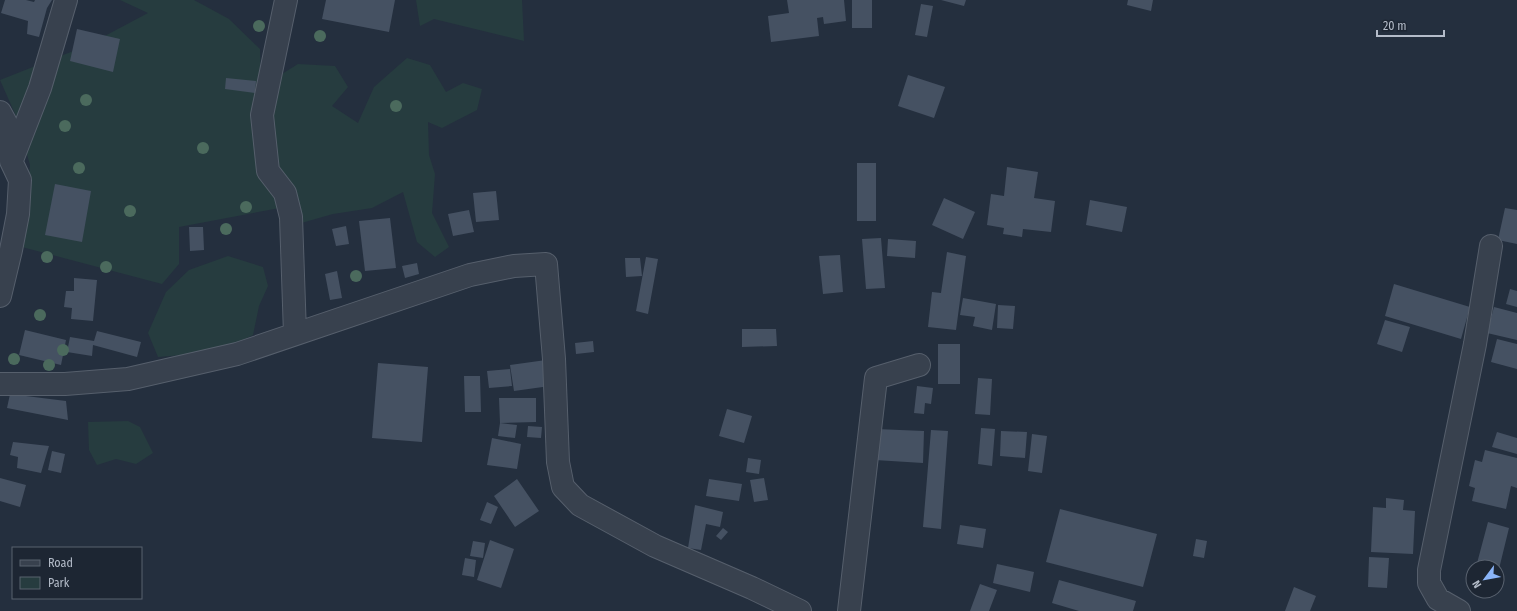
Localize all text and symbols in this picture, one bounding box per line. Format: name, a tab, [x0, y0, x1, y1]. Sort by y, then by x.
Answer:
scale bar	[1377, 12, 1444, 38]
text: 20 m	[1383, 19, 1407, 33]
legend	[12, 547, 142, 599]
text: Road	[48, 556, 73, 570]
north arrow	[1465, 559, 1505, 599]
text: Park	[48, 576, 70, 590]
text: N	[1470, 578, 1484, 590]

